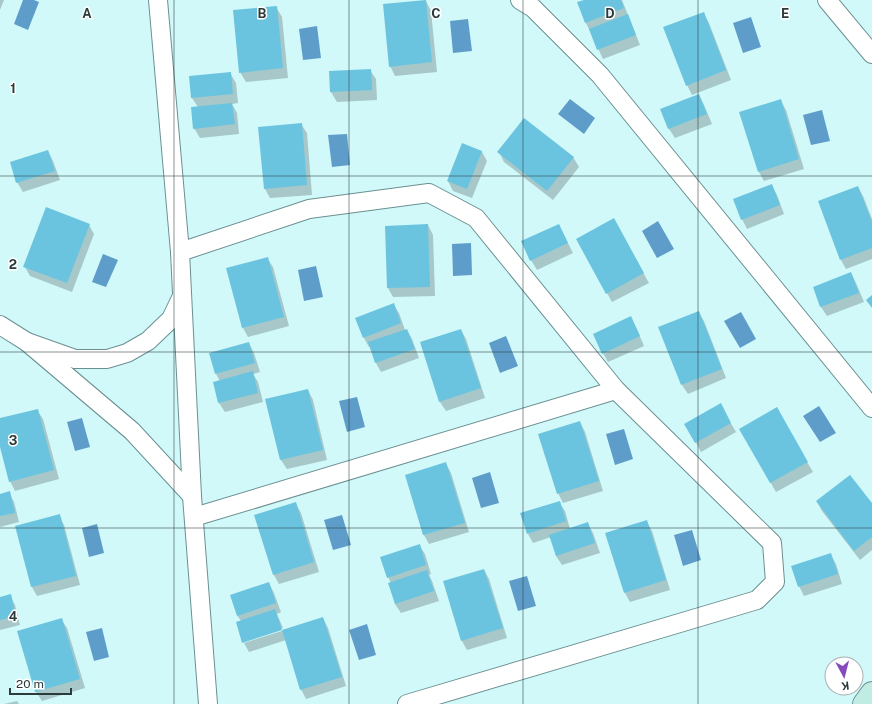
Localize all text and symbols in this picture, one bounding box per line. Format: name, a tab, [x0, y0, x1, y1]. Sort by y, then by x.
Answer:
text: A	[82, 6, 92, 21]
text: B	[258, 6, 267, 21]
text: C	[431, 6, 441, 21]
text: D	[605, 6, 615, 21]
text: E	[781, 6, 789, 21]
text: 1	[10, 81, 16, 96]
text: 2	[9, 257, 17, 272]
text: 3	[9, 433, 18, 448]
text: 4	[9, 609, 18, 624]
north arrow	[824, 656, 864, 696]
scale bar	[10, 670, 71, 696]
text: 20 m	[16, 677, 44, 691]
text: K	[840, 679, 850, 692]

